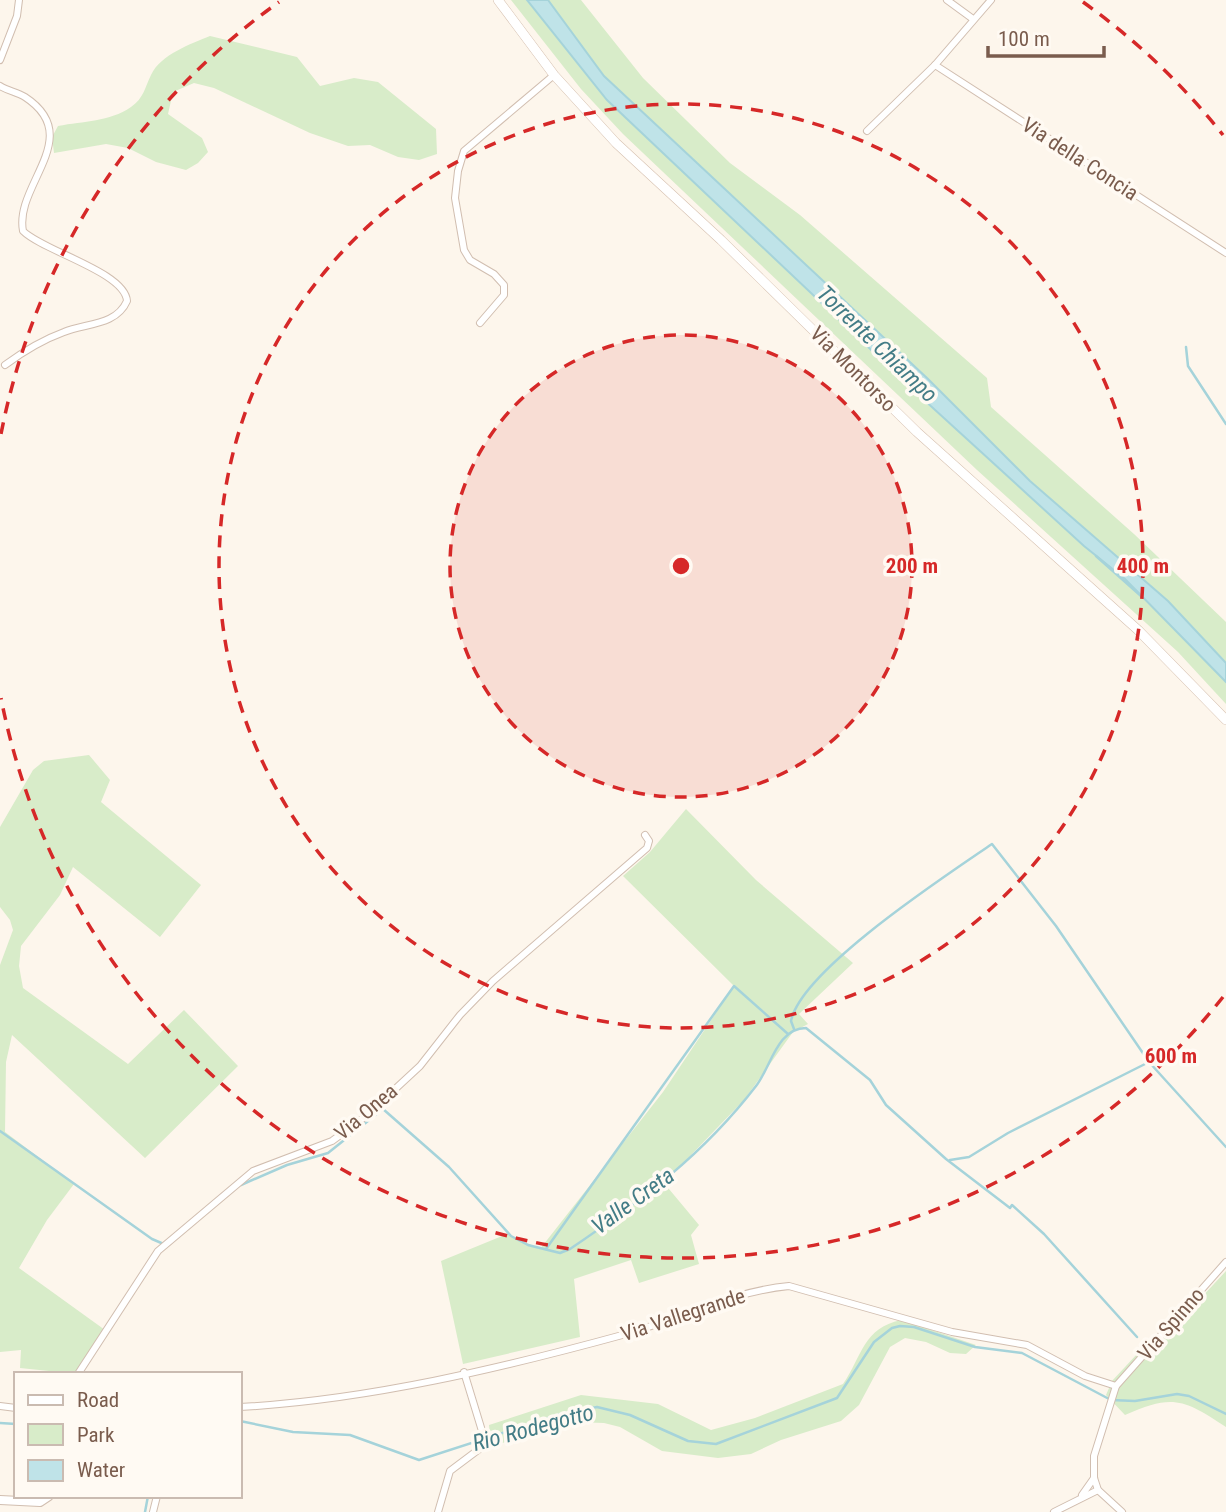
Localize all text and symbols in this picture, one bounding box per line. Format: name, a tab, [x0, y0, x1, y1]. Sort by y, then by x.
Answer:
scale bar	[988, 14, 1104, 58]
text: 100 m	[998, 27, 1050, 51]
street label: Via della Concia	[1018, 113, 1142, 205]
water label: Torrente Chiampo	[811, 280, 943, 408]
street label: Via Montorso	[805, 321, 901, 417]
centre of rings	[669, 554, 693, 578]
text: 200 m	[886, 554, 938, 578]
text: 400 m	[1117, 554, 1169, 578]
text: 600 m	[1145, 1044, 1197, 1068]
street label: Via Onea	[330, 1079, 402, 1145]
water label: Valle Creta	[586, 1162, 680, 1240]
street label: Via Spinno	[1133, 1283, 1209, 1365]
street label: Via Vallegrande	[618, 1284, 748, 1346]
legend	[14, 1372, 242, 1498]
text: Road	[77, 1388, 119, 1412]
water label: Rio Rodegotto	[469, 1399, 597, 1457]
text: Park	[77, 1423, 115, 1447]
text: Water	[77, 1458, 125, 1482]

